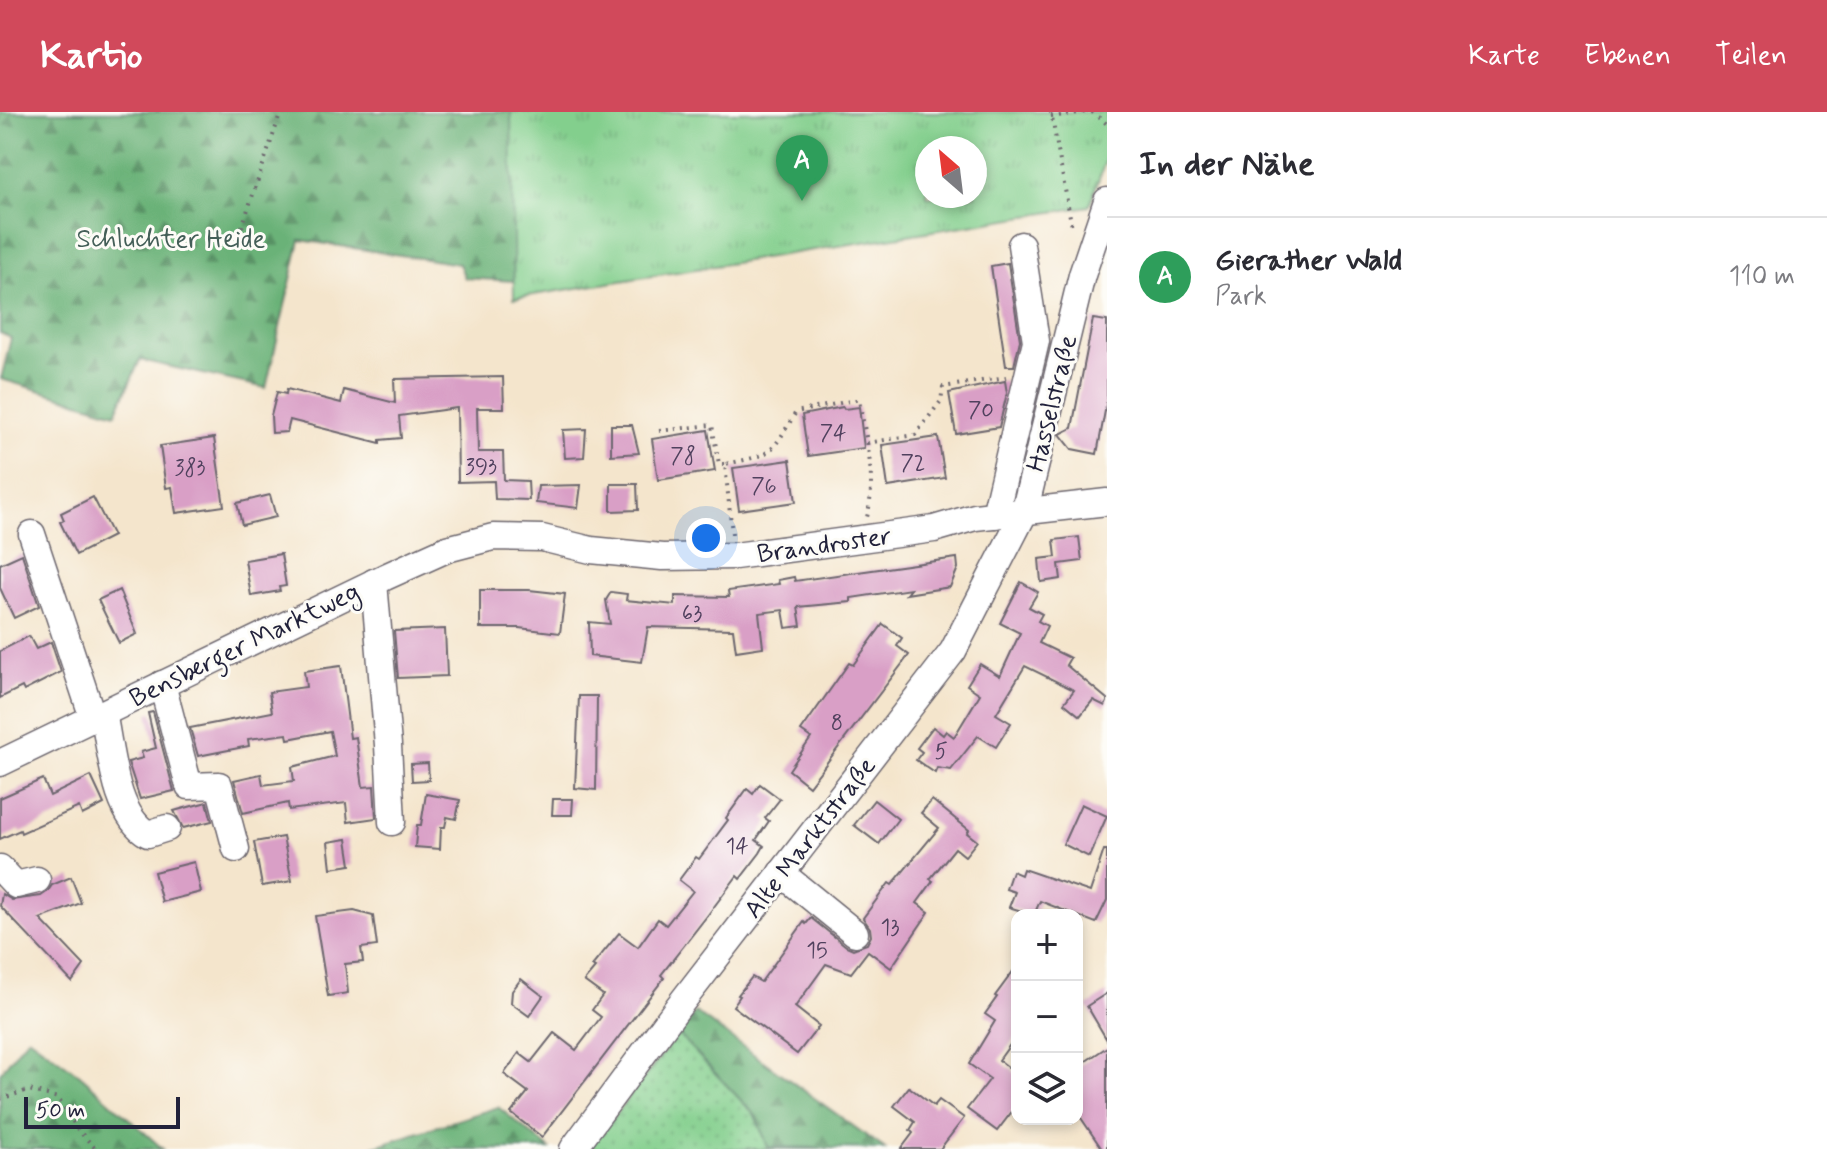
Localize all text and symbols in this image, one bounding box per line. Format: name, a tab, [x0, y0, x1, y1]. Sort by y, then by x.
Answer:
text: Kartio	[40, 32, 143, 81]
text: Karte	[1468, 38, 1540, 75]
text: Ebenen	[1584, 38, 1671, 75]
text: Teilen	[1715, 38, 1787, 75]
pin: A	[776, 135, 828, 201]
north arrow	[915, 136, 987, 208]
text: In der Nähe	[1139, 142, 1314, 187]
park label: Schluchter Heide	[77, 223, 266, 257]
text: Gierather Wald	[1215, 241, 1402, 280]
text: A	[1156, 260, 1174, 294]
text: 110 m	[1729, 260, 1795, 294]
text: Park	[1215, 280, 1267, 314]
street label: Hasselstraße	[1020, 331, 1086, 475]
house number: 70	[968, 397, 994, 425]
house number: 74	[820, 420, 846, 448]
house number: 78	[670, 443, 696, 471]
house number: 72	[901, 450, 925, 478]
house number: 393	[465, 454, 497, 482]
house number: 383	[175, 455, 206, 483]
house number: 76	[751, 473, 777, 501]
your location	[686, 518, 726, 558]
street label: Brandroster	[755, 520, 894, 572]
street label: Bensberger Marktweg	[124, 575, 367, 719]
house number: 63	[682, 600, 702, 628]
house number: 8	[831, 710, 843, 738]
house number: 5	[934, 738, 948, 766]
street label: Alte Marktstraße	[737, 750, 884, 926]
house number: 14	[725, 833, 749, 861]
map controls	[1011, 909, 1083, 1125]
button: +	[1011, 909, 1083, 981]
house number: 13	[880, 914, 900, 942]
house number: 15	[806, 937, 828, 965]
button: −	[1011, 981, 1083, 1053]
button: layers	[1011, 1053, 1083, 1125]
scale bar	[24, 1093, 180, 1129]
text: 50 m	[36, 1097, 85, 1125]

